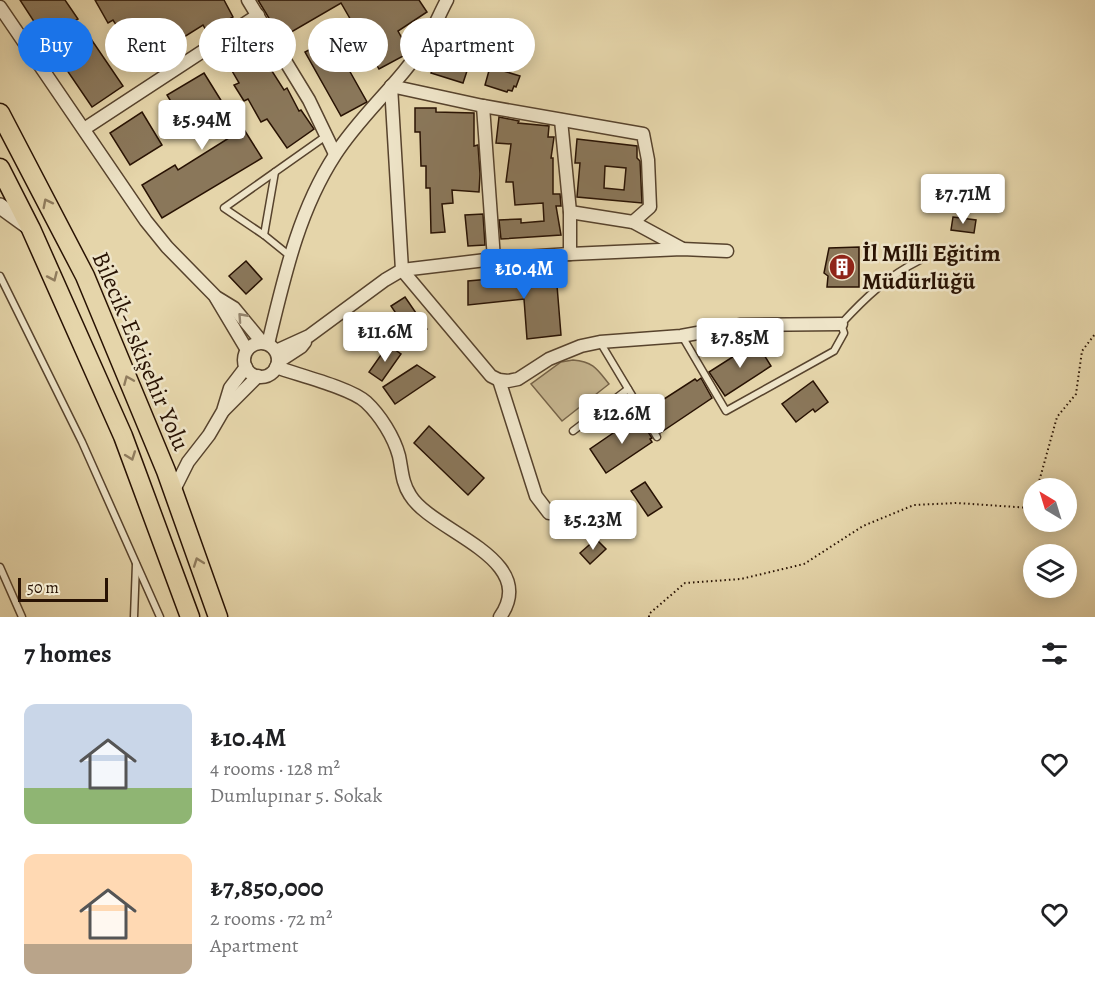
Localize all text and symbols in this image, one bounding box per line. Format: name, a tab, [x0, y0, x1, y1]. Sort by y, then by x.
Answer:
chip: Buy	[18, 18, 93, 72]
chip: Rent	[105, 18, 187, 72]
chip: Filters	[199, 18, 296, 72]
chip: New	[308, 18, 388, 72]
chip: Apartment	[400, 18, 535, 72]
pin: ₺5.94M	[153, 100, 251, 151]
text: ₺5.94M	[172, 106, 232, 133]
pin: ₺7.71M	[914, 174, 1012, 225]
text: ₺7.71M	[935, 180, 991, 207]
one-way arrow	[43, 199, 54, 209]
place label: İl Milli Eğitim Müdürlüğü	[862, 237, 1001, 297]
street label: Bilecik-Eskişehir Yolu	[85, 247, 197, 455]
pin: ₺10.4M	[475, 249, 573, 300]
building icon: İl Milli Eğitim Müdürlüğü	[827, 252, 857, 282]
text: ₺10.4M	[495, 255, 553, 282]
one-way arrow	[46, 271, 58, 282]
pin: ₺11.6M	[336, 312, 434, 363]
one-way arrow	[238, 313, 249, 323]
text: ₺11.6M	[357, 318, 413, 345]
pin: ₺7.85M	[691, 318, 789, 369]
text: ₺7.85M	[711, 324, 769, 351]
one-way arrow	[123, 375, 135, 386]
pin: ₺12.6M	[573, 394, 671, 445]
text: ₺12.6M	[593, 400, 651, 427]
one-way arrow	[123, 450, 136, 461]
north arrow	[1023, 478, 1077, 532]
map controls	[1023, 478, 1077, 598]
pin: ₺5.23M	[544, 500, 642, 551]
text: ₺5.23M	[564, 506, 622, 533]
button: layers	[1023, 544, 1077, 598]
one-way arrow	[192, 557, 205, 568]
scale bar	[18, 575, 108, 602]
text: 50 m	[27, 577, 59, 599]
text: 7 homes	[24, 636, 112, 671]
icon: filters	[1038, 637, 1071, 670]
text: ₺10.4M	[210, 720, 286, 755]
icon: home	[72, 728, 144, 800]
icon: heart	[1038, 748, 1071, 781]
text: 4 rooms · 128 m²	[210, 755, 340, 782]
text: Dumlupınar 5. Sokak	[210, 782, 383, 809]
text: ₺7,850,000	[210, 870, 324, 905]
icon: home	[72, 878, 144, 950]
icon: heart	[1038, 898, 1071, 931]
text: 2 rooms · 72 m²	[210, 905, 332, 932]
text: Apartment	[210, 932, 299, 959]

